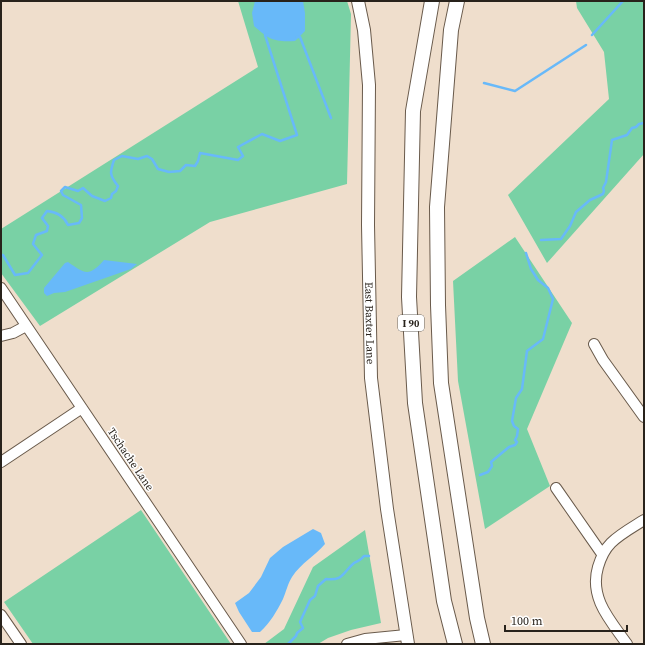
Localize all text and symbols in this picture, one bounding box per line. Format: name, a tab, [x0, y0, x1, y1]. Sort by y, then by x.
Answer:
street label: East Baxter Lane	[361, 282, 378, 365]
road number: I 90	[398, 315, 424, 331]
street label: Tschache Lane	[104, 425, 157, 494]
scale bar	[505, 607, 627, 633]
text: 100 m	[511, 613, 543, 629]

